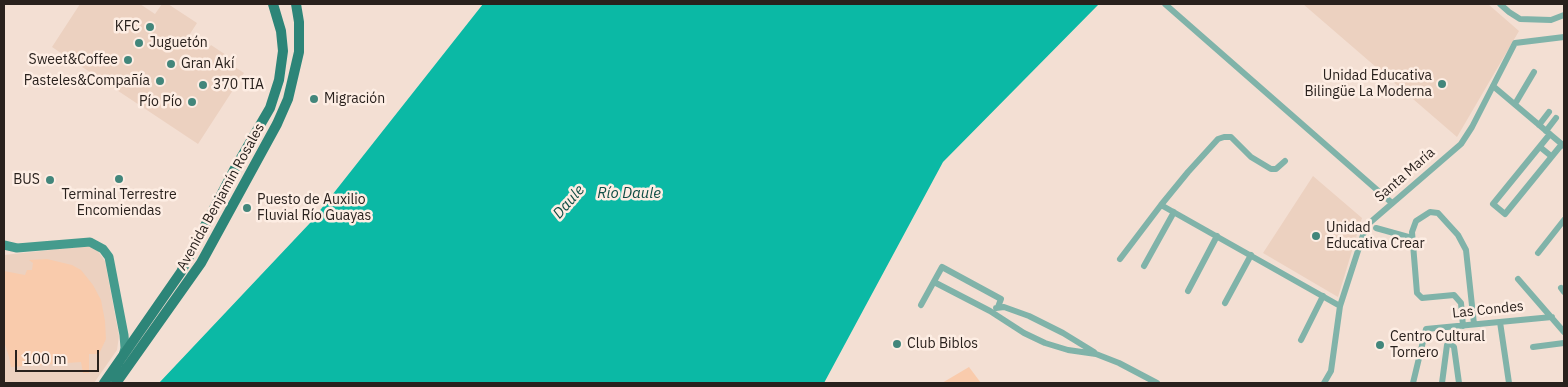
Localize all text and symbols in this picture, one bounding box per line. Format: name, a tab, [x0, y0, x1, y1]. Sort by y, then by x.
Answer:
place label: KFC	[115, 19, 140, 35]
marker: KFC	[144, 21, 156, 33]
place label: Juguetón	[149, 35, 208, 51]
marker: Juguetón	[133, 37, 145, 49]
place label: Sweet&Coffee	[29, 52, 118, 68]
marker: Sweet&Coffee	[122, 54, 134, 66]
place label: Gran Akí	[181, 56, 234, 72]
marker: Gran Akí	[165, 58, 177, 70]
place label: Unidad Educativa Bilingüe La Moderna	[1304, 68, 1432, 100]
place label: Pasteles&Compañía	[24, 73, 150, 89]
marker: Pasteles&Compañía	[154, 75, 166, 87]
place label: 370 TIA	[213, 77, 264, 93]
marker: Unidad Educativa Bilingüe La Moderna	[1436, 78, 1448, 90]
marker: 370 TIA	[197, 79, 209, 91]
place label: Migración	[324, 91, 385, 107]
marker: Migración	[308, 93, 320, 105]
place label: Pío Pío	[139, 94, 182, 110]
marker: Pío Pío	[186, 96, 198, 108]
street label: Avenida Benjamín Rosales	[174, 121, 268, 273]
street label: Santa María	[1371, 144, 1439, 206]
place label: BUS	[13, 172, 40, 188]
marker: Terminal Terrestre Encomiendas	[113, 173, 125, 185]
marker: BUS	[44, 174, 56, 186]
water label: Daule	[550, 182, 588, 222]
water label: Río Daule	[597, 185, 661, 203]
place label: Terminal Terrestre Encomiendas	[61, 187, 177, 220]
place label: Puesto de Auxilio Fluvial Río Guayas	[257, 192, 371, 224]
marker: Puesto de Auxilio Fluvial Río Guayas	[241, 202, 253, 214]
place label: Unidad Educativa Crear	[1326, 220, 1425, 252]
marker: Unidad Educativa Crear	[1310, 230, 1322, 242]
street label: Las Condes	[1451, 298, 1525, 322]
place label: Centro Cultural Tornero	[1390, 329, 1485, 362]
place label: Club Biblos	[907, 336, 978, 352]
marker: Club Biblos	[891, 338, 903, 350]
marker: Centro Cultural Tornero	[1374, 339, 1386, 351]
scale bar	[18, 340, 101, 372]
text: 100 m	[23, 349, 67, 368]

